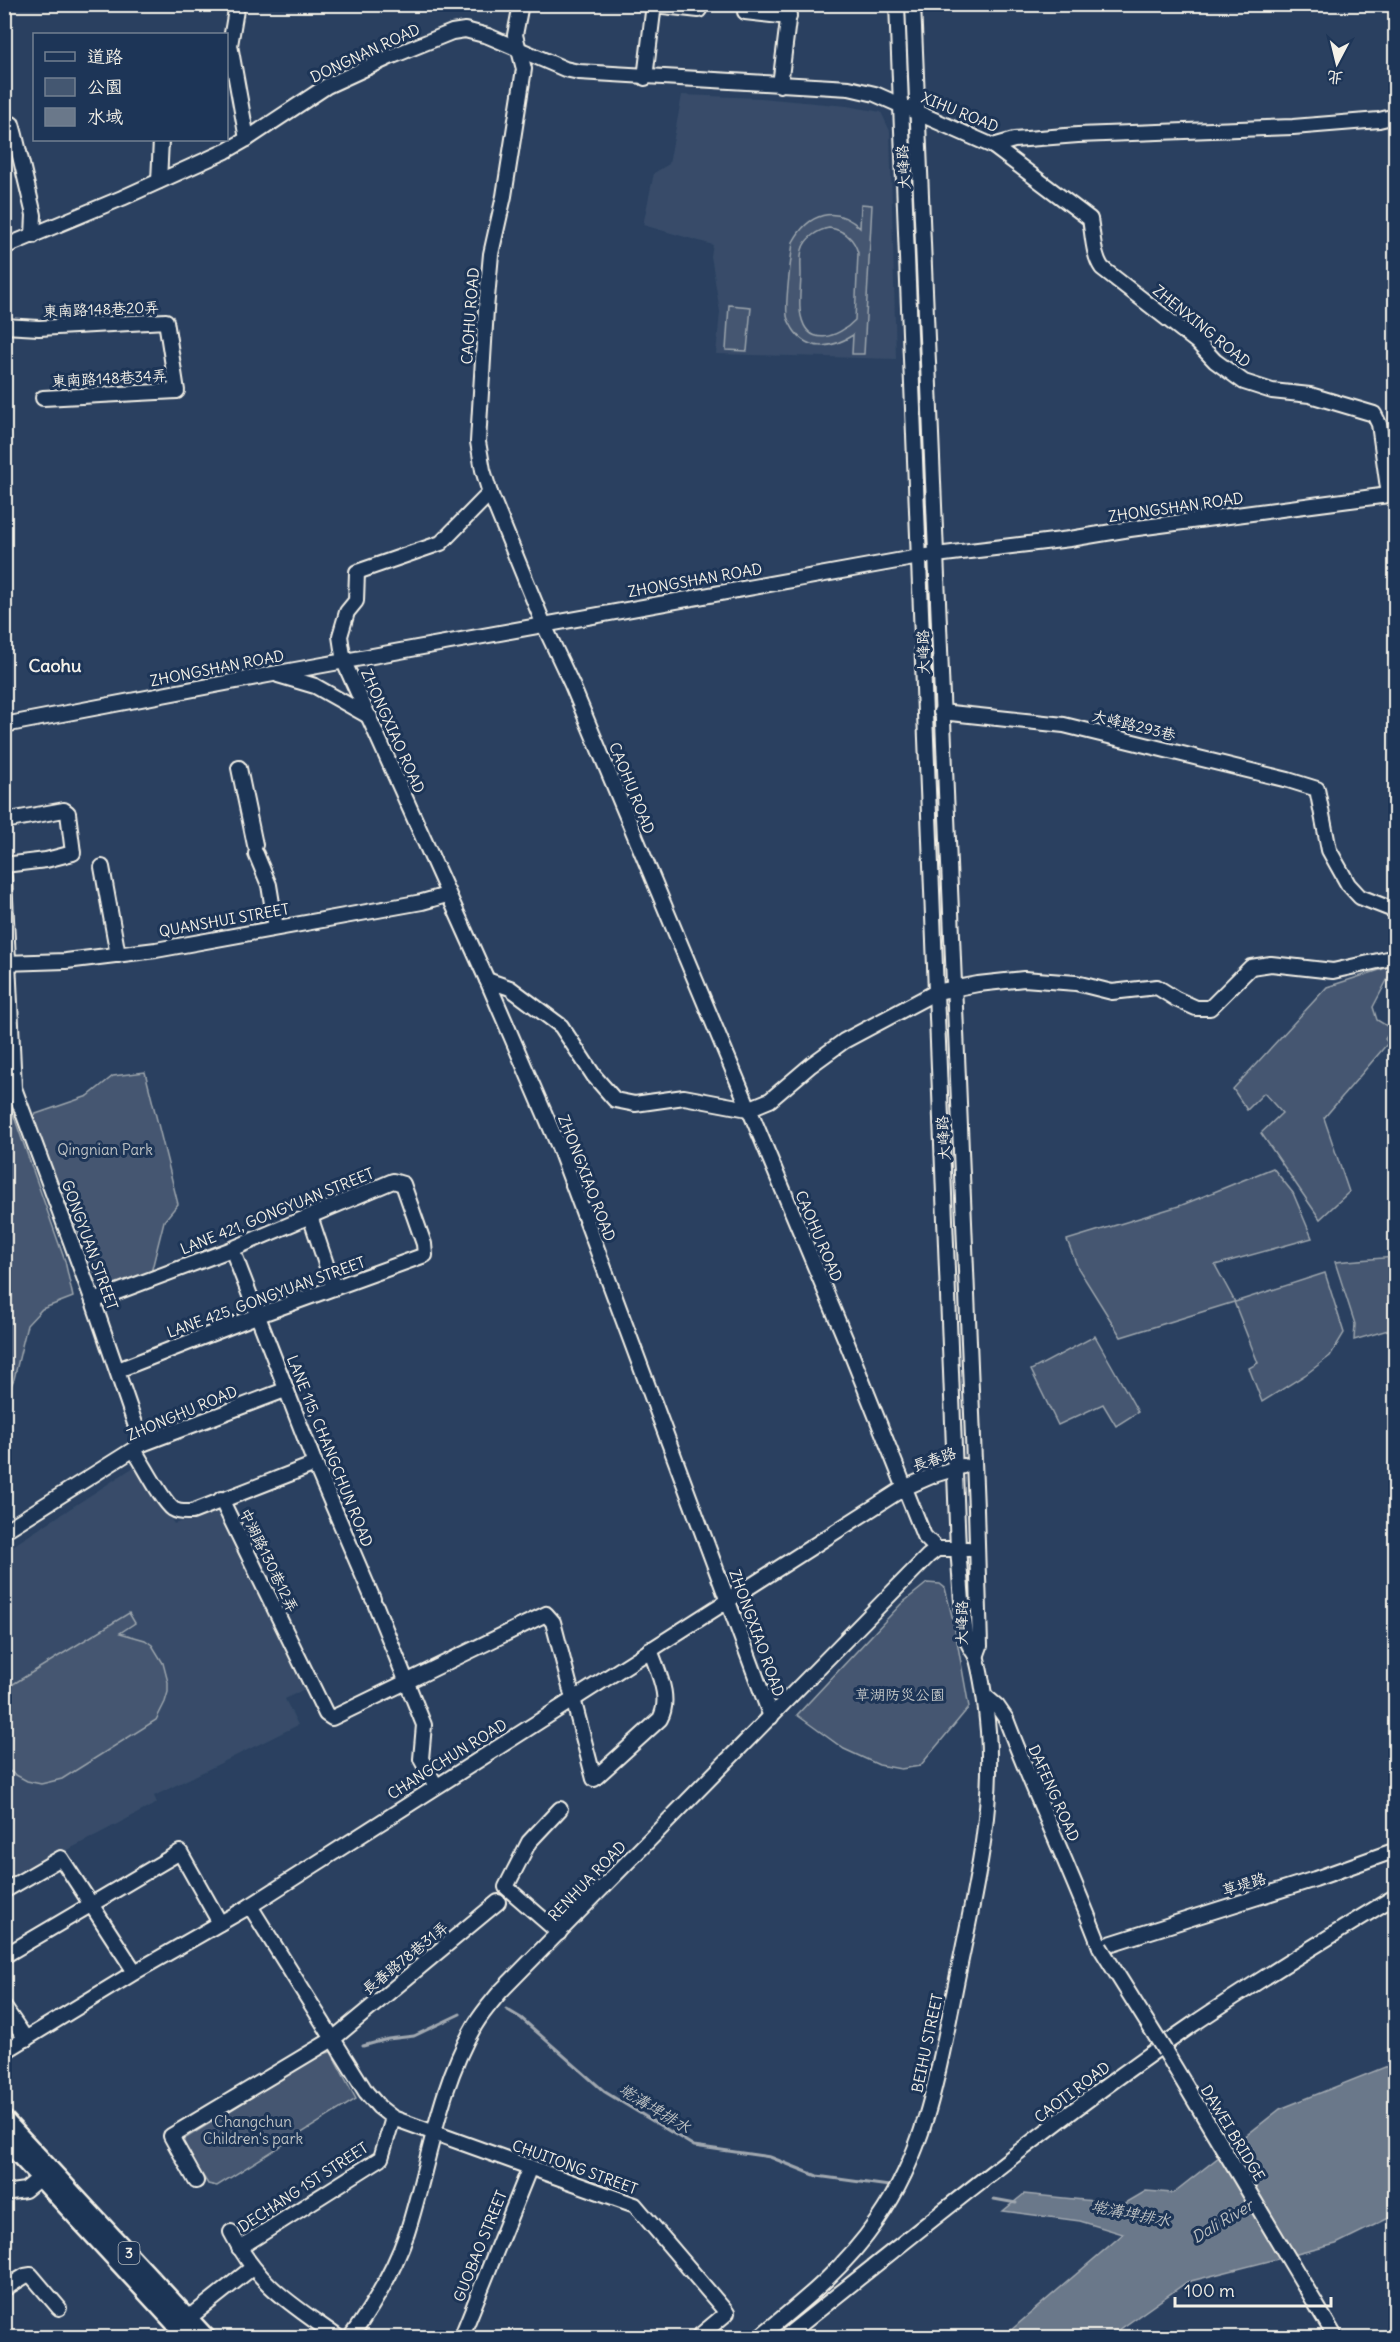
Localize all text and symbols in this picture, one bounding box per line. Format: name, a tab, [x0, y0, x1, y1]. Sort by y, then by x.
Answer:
street label: DONGNAN ROAD	[307, 19, 423, 87]
legend	[33, 33, 228, 141]
north arrow	[1307, 33, 1367, 93]
text: 道路	[87, 45, 123, 68]
text: 北	[1326, 67, 1344, 89]
text: 公園	[87, 75, 123, 98]
street label: XIHU ROAD	[918, 88, 1002, 136]
text: 水域	[87, 105, 123, 128]
street label: 大峰路	[892, 144, 914, 190]
street label: CAOHU ROAD	[457, 267, 483, 365]
street label: ZHENXING ROAD	[1149, 281, 1255, 371]
street label: 東南路148巷20弄	[43, 297, 159, 321]
street label: 東南路148巷34弄	[51, 365, 167, 391]
street label: ZHONGSHAN ROAD	[1107, 488, 1245, 526]
street label: ZHONGSHAN ROAD	[626, 559, 764, 601]
street label: 大峰路	[913, 629, 933, 675]
street label: ZHONGSHAN ROAD	[148, 646, 286, 690]
district label: Caohu	[29, 654, 82, 677]
street label: ZHONGXIAO ROAD	[357, 666, 429, 796]
street label: 大峰路293巷	[1090, 705, 1178, 745]
street label: CAOHU ROAD	[605, 739, 659, 837]
street label: QUANSHUI STREET	[157, 899, 291, 941]
street label: ZHONGXIAO ROAD	[554, 1112, 620, 1244]
street label: 大峰路	[932, 1115, 954, 1161]
park label: Qingnian Park	[57, 1140, 153, 1159]
street label: LANE 421, GONGYUAN STREET	[177, 1163, 377, 1259]
street label: GONGYUAN STREET	[58, 1177, 122, 1313]
street label: CAOHU ROAD	[791, 1188, 847, 1284]
street label: LANE 425, GONGYUAN STREET	[164, 1252, 368, 1342]
street label: LANE 115, CHANGCHUN ROAD	[283, 1352, 377, 1550]
street label: ZHONGHU ROAD	[124, 1381, 240, 1445]
street label: 長春路	[910, 1443, 958, 1475]
street label: 中湖路130巷12弄	[236, 1505, 302, 1615]
street label: ZHONGXIAO ROAD	[725, 1567, 789, 1699]
street label: 大峰路	[952, 1600, 971, 1646]
park label: 草湖防災公園	[855, 1685, 945, 1704]
street label: CHANGCHUN ROAD	[384, 1715, 510, 1803]
street label: DAFENG ROAD	[1024, 1742, 1084, 1844]
street label: RENHUA ROAD	[544, 1837, 630, 1925]
street label: 草堤路	[1220, 1868, 1268, 1900]
street label: 長春路78巷31弄	[358, 1917, 452, 1999]
street label: BEIHU STREET	[907, 1992, 947, 2094]
street label: CAOTI ROAD	[1030, 2057, 1114, 2127]
water label: 墘溝埤排水	[616, 2079, 695, 2138]
street label: DAWEI BRIDGE	[1197, 2082, 1269, 2185]
park label: Changchun Children's park	[203, 2112, 304, 2148]
street label: CHUITONG STREET	[510, 2135, 641, 2199]
street label: DECHANG 1ST STREET	[235, 2138, 372, 2236]
street label: GUOBAO STREET	[449, 2187, 511, 2304]
water label: Dali River	[1188, 2194, 1258, 2247]
water label: 墘溝埤排水	[1090, 2196, 1173, 2231]
road number: 3	[118, 2242, 140, 2264]
scale bar	[1175, 2270, 1331, 2308]
text: 100 m	[1184, 2279, 1235, 2302]

